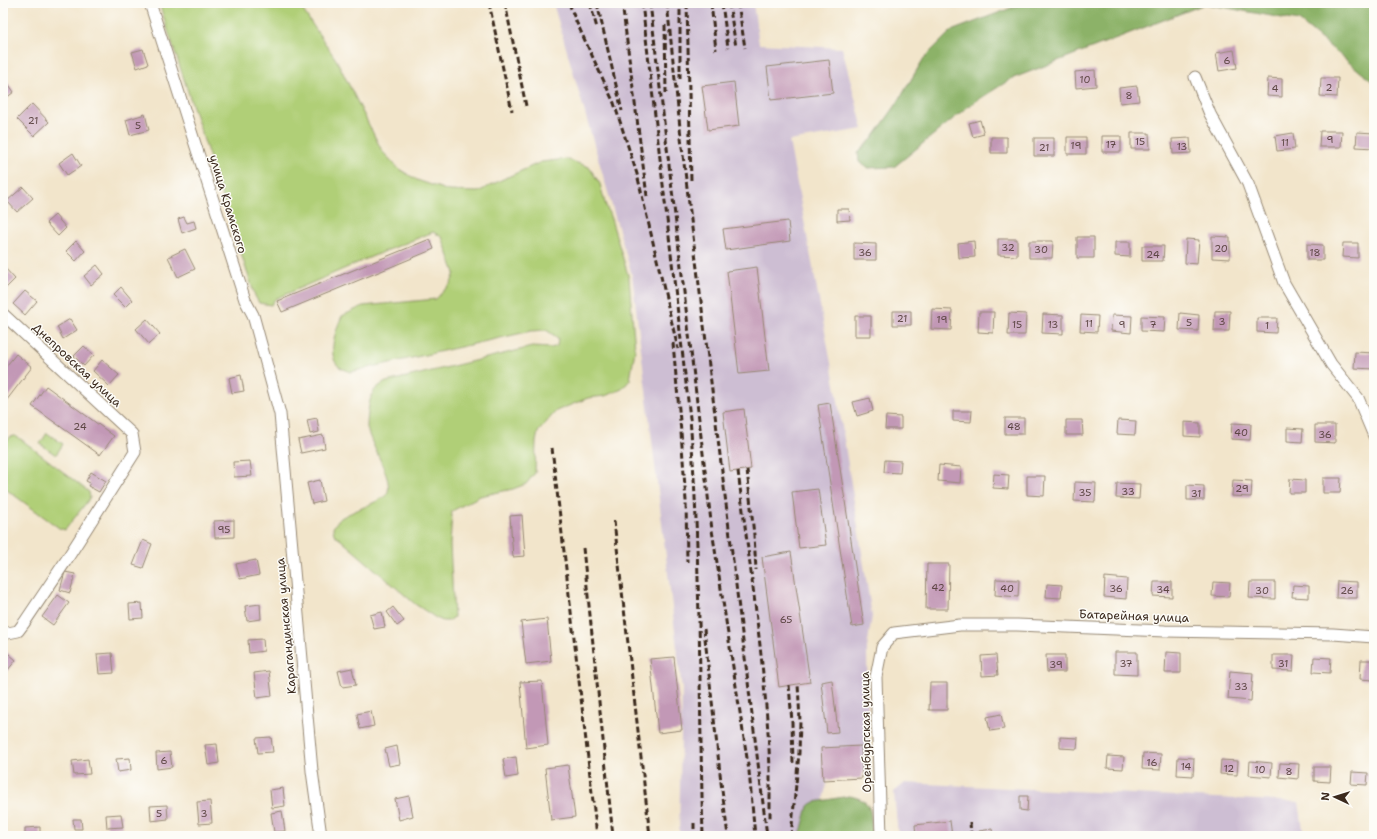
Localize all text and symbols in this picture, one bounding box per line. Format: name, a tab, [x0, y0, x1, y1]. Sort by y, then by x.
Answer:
house number: 6	[1224, 54, 1231, 67]
house number: 10	[1080, 73, 1090, 86]
house number: 2	[1326, 81, 1333, 94]
house number: 4	[1272, 82, 1279, 95]
house number: 8	[1126, 89, 1133, 102]
house number: 21	[28, 114, 38, 127]
house number: 5	[135, 119, 141, 132]
house number: 9	[1327, 133, 1334, 146]
house number: 15	[1135, 135, 1145, 148]
house number: 11	[1281, 136, 1289, 149]
house number: 17	[1106, 138, 1116, 151]
house number: 19	[1071, 139, 1081, 152]
house number: 13	[1177, 140, 1187, 153]
house number: 21	[1039, 141, 1049, 154]
street label: улица Крамского	[205, 153, 251, 255]
house number: 32	[1001, 241, 1015, 254]
house number: 20	[1214, 242, 1228, 255]
house number: 30	[1034, 243, 1048, 256]
house number: 36	[858, 246, 872, 259]
house number: 18	[1309, 246, 1321, 259]
house number: 24	[1146, 248, 1160, 261]
house number: 21	[897, 312, 907, 325]
house number: 19	[937, 313, 947, 326]
house number: 3	[1219, 315, 1226, 328]
house number: 5	[1186, 316, 1192, 329]
house number: 11	[1085, 317, 1093, 330]
house number: 15	[1012, 318, 1022, 331]
house number: 13	[1048, 318, 1058, 331]
house number: 9	[1119, 318, 1126, 331]
house number: 7	[1150, 318, 1157, 331]
street label: Днепровская улица	[29, 319, 125, 411]
house number: 1	[1265, 319, 1269, 332]
house number: 24	[73, 420, 87, 433]
house number: 48	[1007, 420, 1021, 433]
house number: 40	[1234, 426, 1248, 439]
house number: 36	[1318, 428, 1332, 441]
house number: 29	[1235, 482, 1249, 495]
house number: 33	[1121, 485, 1135, 498]
house number: 35	[1079, 486, 1091, 499]
house number: 31	[1191, 487, 1201, 500]
house number: 95	[218, 523, 230, 536]
street label: Карагандинская улица	[272, 557, 300, 695]
house number: 42	[931, 581, 945, 594]
house number: 40	[1000, 582, 1014, 595]
house number: 36	[1109, 582, 1123, 595]
house number: 34	[1156, 583, 1170, 596]
house number: 30	[1255, 584, 1269, 597]
house number: 26	[1340, 584, 1354, 597]
street label: Батарейная улица	[1079, 606, 1190, 626]
house number: 65	[780, 613, 792, 626]
house number: 37	[1119, 657, 1133, 670]
house number: 31	[1278, 657, 1288, 670]
house number: 39	[1049, 658, 1063, 671]
street label: Оренбургская улица	[857, 671, 875, 793]
house number: 33	[1234, 680, 1248, 693]
house number: 6	[161, 754, 168, 767]
house number: 16	[1147, 756, 1157, 769]
house number: 14	[1181, 760, 1191, 773]
house number: 12	[1224, 762, 1234, 775]
house number: 10	[1255, 763, 1265, 776]
house number: 8	[1286, 765, 1293, 778]
north arrow	[1315, 777, 1355, 817]
text: N	[1318, 791, 1333, 801]
house number: 5	[156, 807, 162, 820]
house number: 3	[201, 807, 208, 820]

